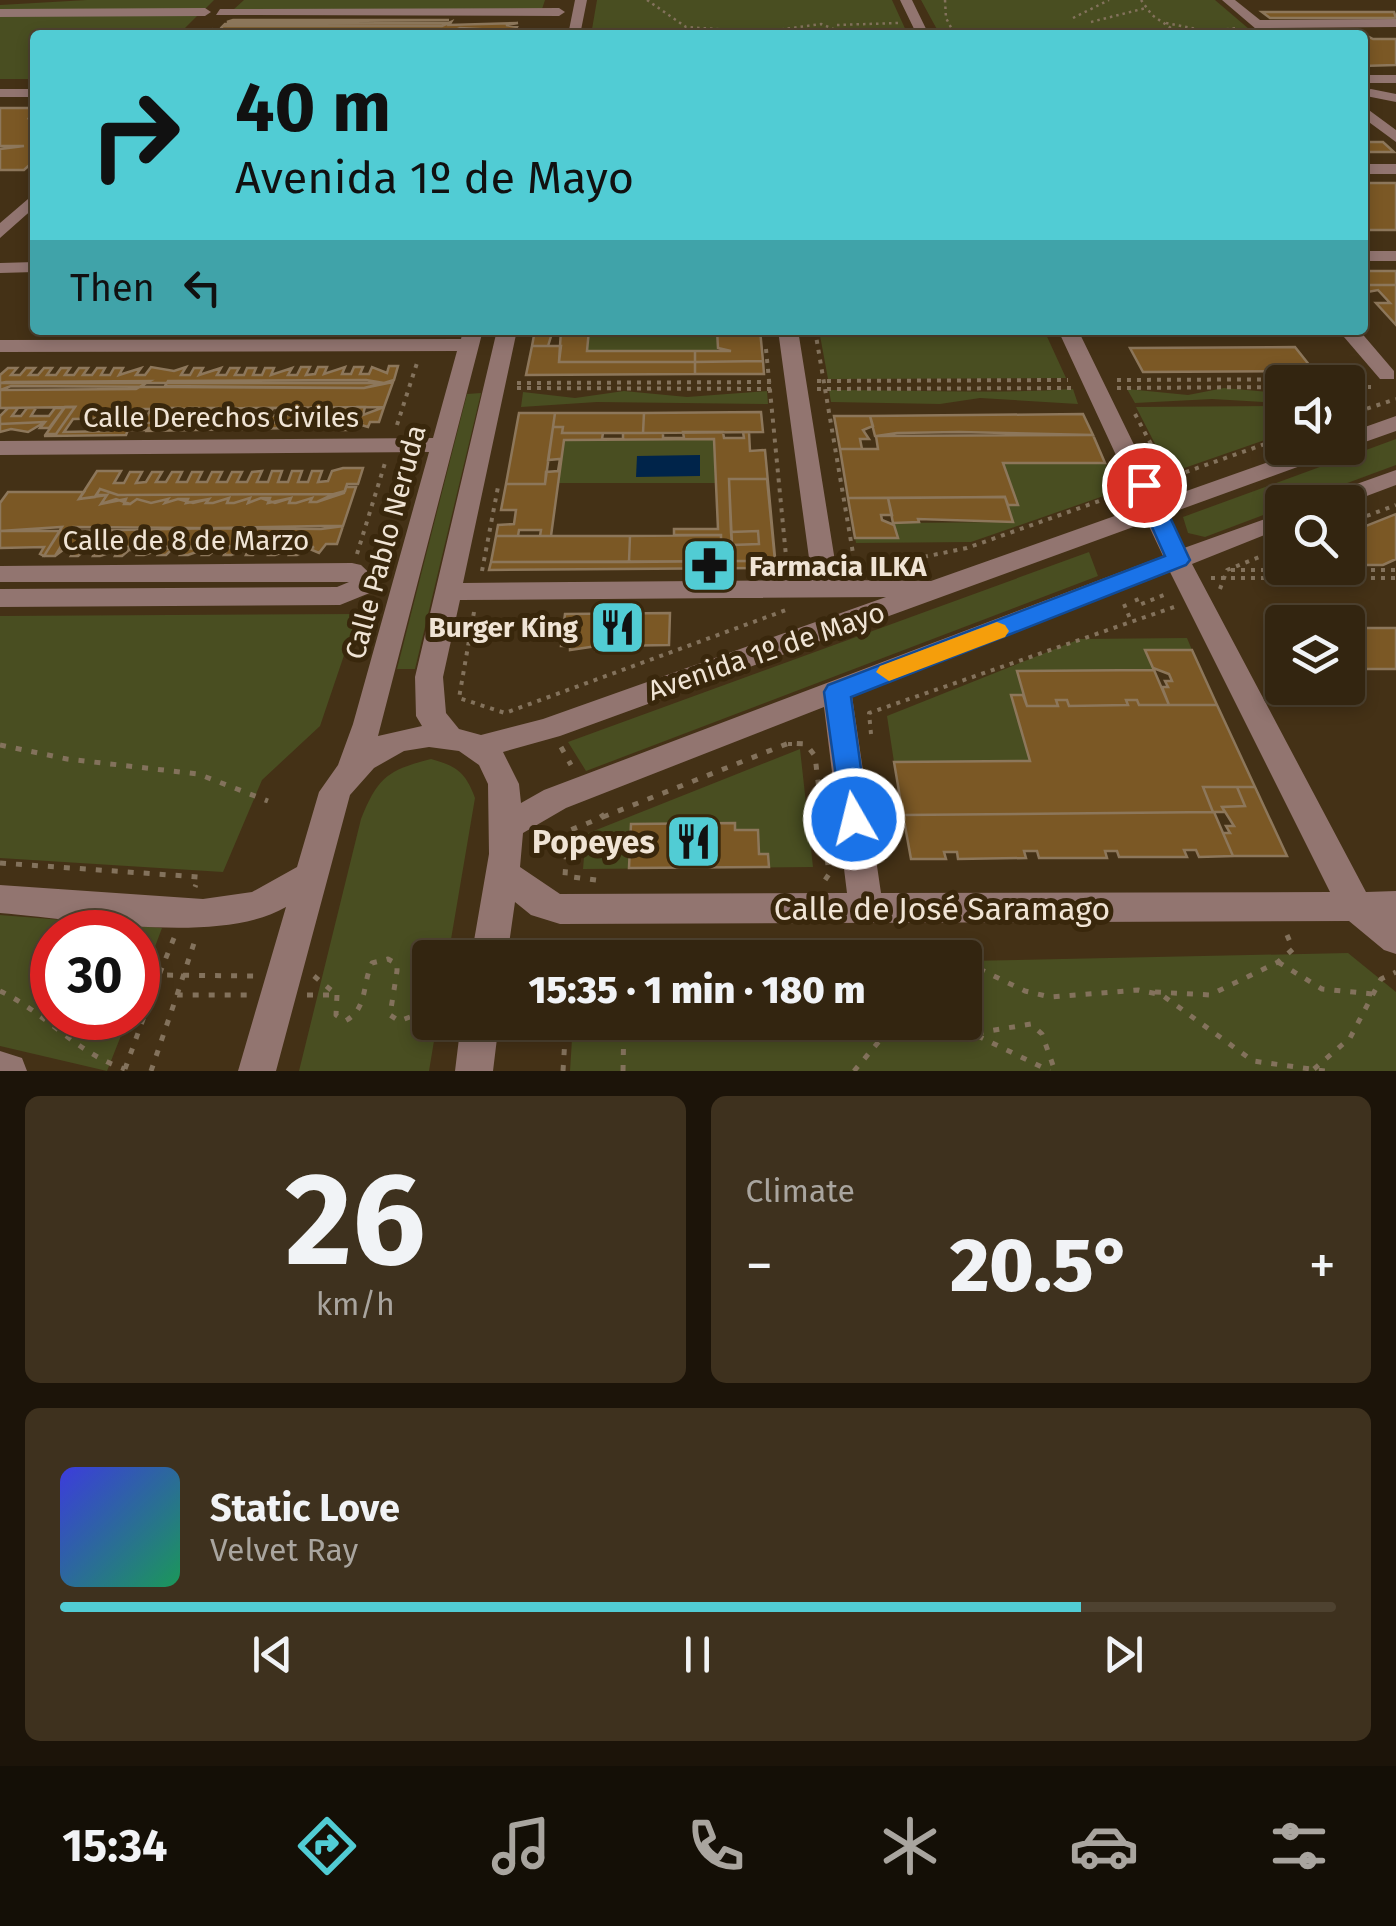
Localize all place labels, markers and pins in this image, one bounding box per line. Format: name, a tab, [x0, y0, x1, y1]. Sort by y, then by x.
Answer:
pin	[1102, 443, 1187, 528]
pharmacy icon: Farmacia ILKA	[680, 536, 740, 596]
place label: Farmacia ILKA	[749, 550, 927, 583]
restaurant icon: Burger King	[587, 597, 647, 657]
place label: Burger King	[428, 611, 579, 644]
restaurant icon: Popeyes	[664, 812, 724, 872]
place label: Popeyes	[532, 823, 655, 861]

